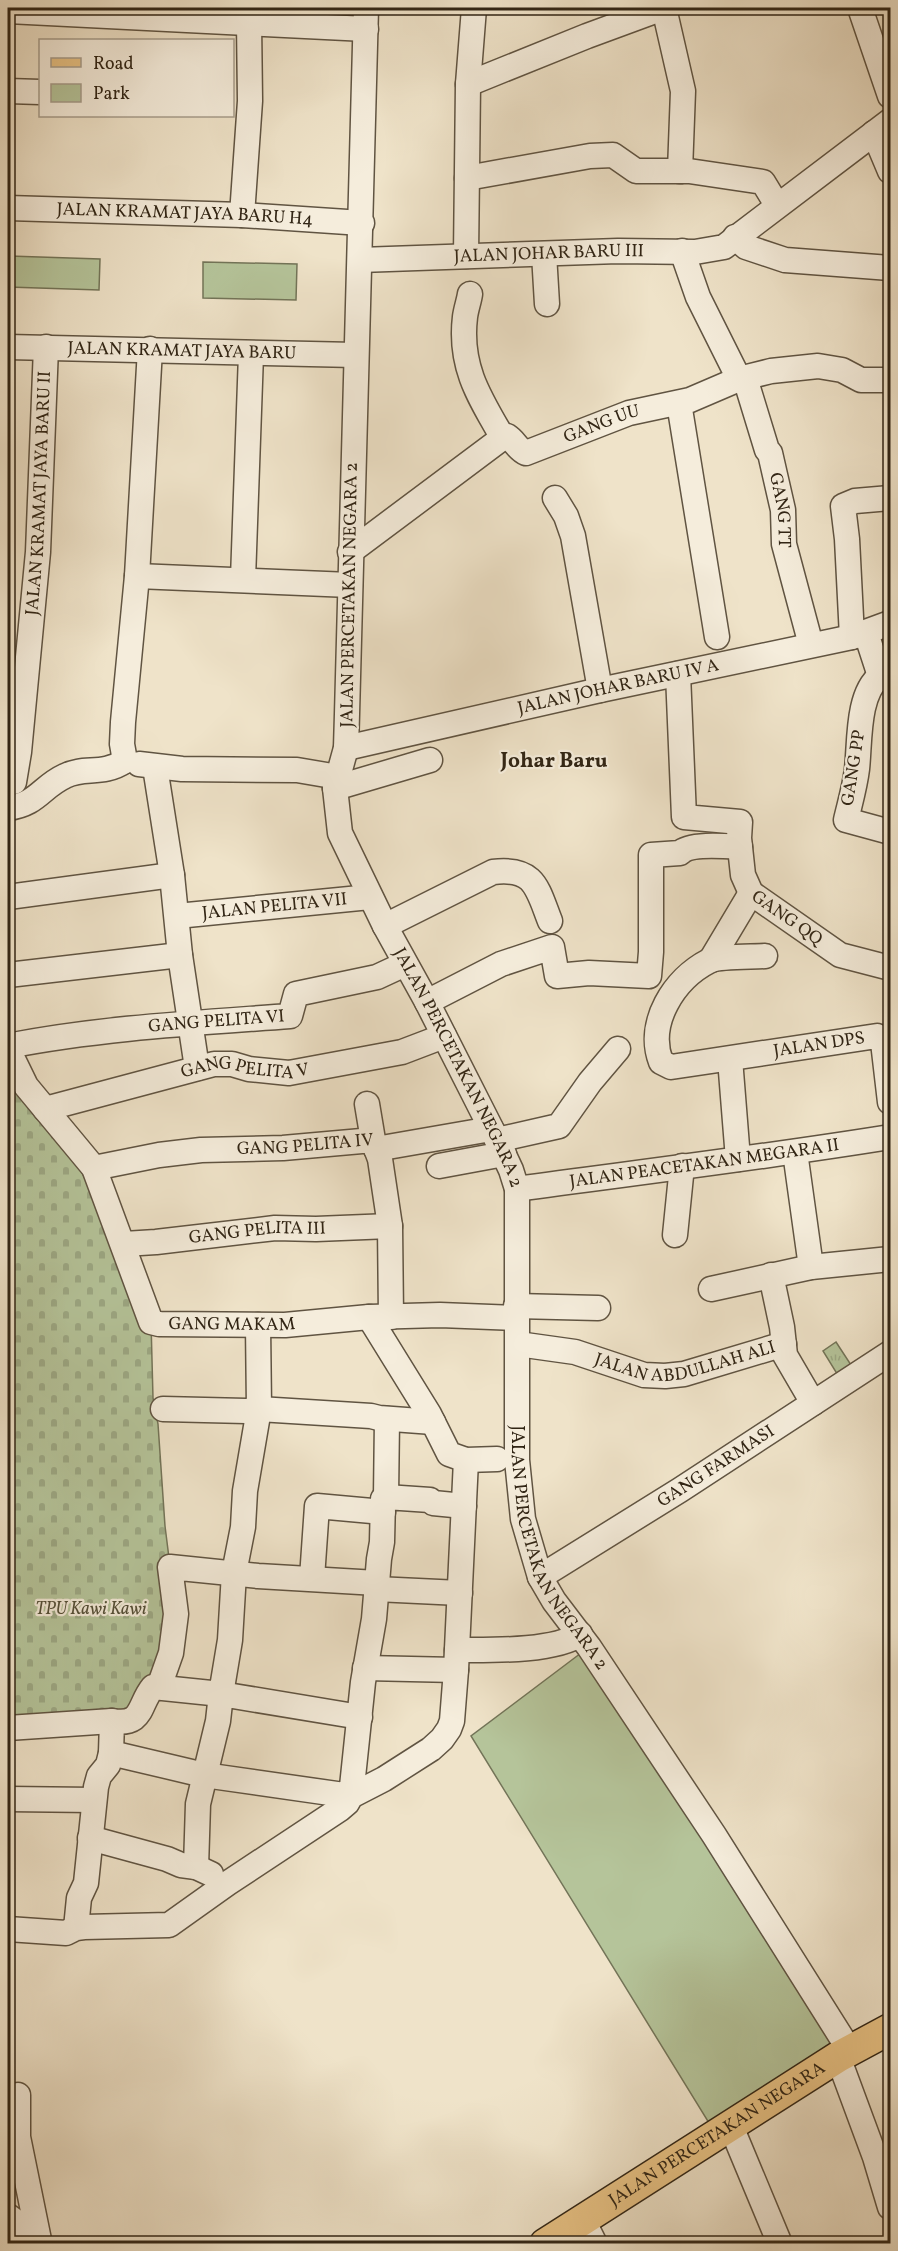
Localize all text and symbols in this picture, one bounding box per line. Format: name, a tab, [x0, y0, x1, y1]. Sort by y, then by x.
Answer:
legend	[39, 39, 234, 117]
text: Road	[93, 52, 134, 77]
text: Park	[93, 82, 130, 107]
street label: JALAN KRAMAT JAYA BARU H4	[56, 197, 314, 232]
street label: JALAN JOHAR BARU III	[453, 238, 644, 269]
street label: JALAN KRAMAT JAYA BARU	[67, 336, 297, 366]
street label: JALAN KRAMAT JAYA BARU II	[20, 370, 58, 617]
street label: GANG UU	[560, 399, 642, 450]
street label: JALAN PERCETAKAN NEGARA 2	[335, 462, 365, 728]
street label: GANG TT	[762, 470, 797, 549]
street label: JALAN JOHAR BARU IV A	[515, 653, 722, 721]
street label: GANG PP	[836, 728, 872, 808]
district label: Johar Baru	[499, 747, 608, 776]
street label: GANG QQ	[746, 884, 828, 952]
street label: JALAN PELITA VII	[201, 887, 348, 926]
street label: JALAN PERCETAKAN NEGARA 2	[387, 943, 528, 1191]
street label: GANG PELITA VI	[147, 1004, 285, 1039]
street label: JALAN DPS	[772, 1026, 866, 1064]
street label: GANG PELITA V	[178, 1051, 311, 1086]
street label: GANG PELITA IV	[237, 1127, 375, 1162]
street label: JALAN PEACETAKAN MEGARA II	[568, 1133, 841, 1194]
street label: GANG PELITA III	[188, 1216, 326, 1251]
street label: GANG MAKAM	[168, 1312, 297, 1338]
street label: JALAN ABDULLAH ALI	[591, 1335, 779, 1389]
street label: GANG FARMASI	[653, 1419, 780, 1514]
street label: JALAN PERCETAKAN NEGARA 2	[504, 1425, 614, 1675]
park label: TPU Kawi Kawi	[35, 1597, 147, 1622]
street label: JALAN PERCETAKAN NEGARA	[604, 2056, 830, 2213]

